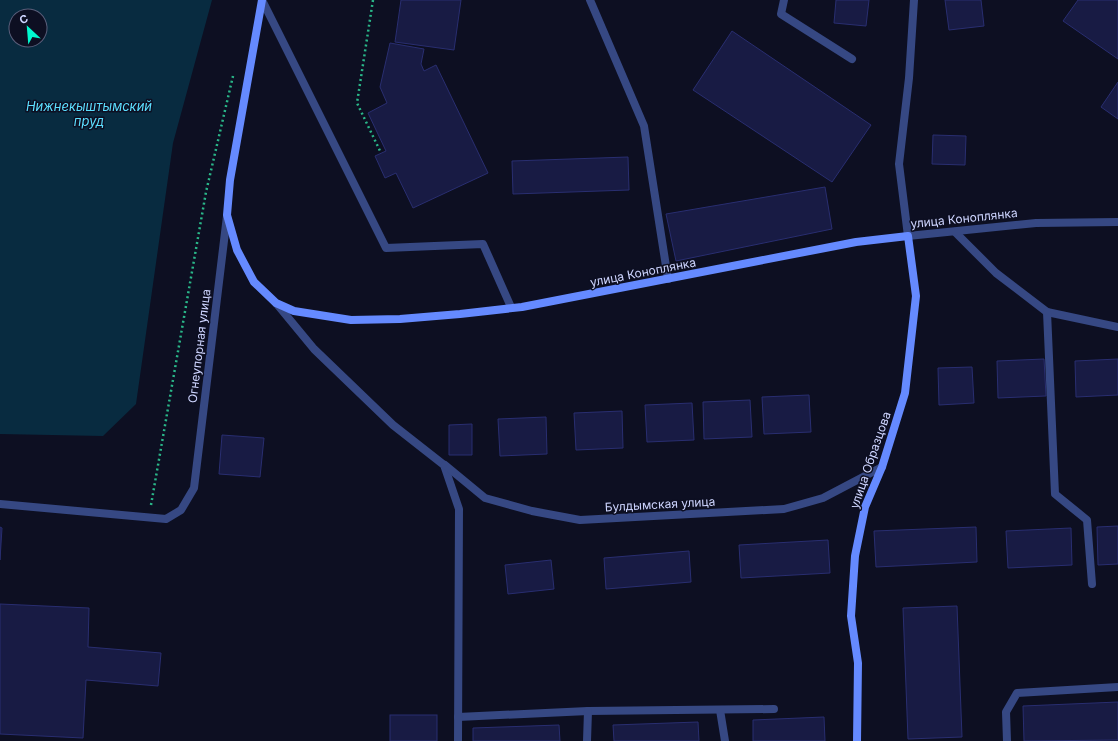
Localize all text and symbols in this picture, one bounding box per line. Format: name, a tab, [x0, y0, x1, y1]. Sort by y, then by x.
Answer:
north arrow	[8, 8, 48, 48]
text: С	[17, 11, 30, 27]
water label: Нижнекыштымский пруд	[26, 98, 152, 129]
street label: улица Коноплянка	[910, 205, 1018, 231]
street label: улица Коноплянка	[589, 254, 697, 290]
street label: Огнеупорная улица	[185, 288, 213, 404]
street label: улица Образцова	[846, 409, 894, 511]
street label: Булдымская улица	[604, 494, 716, 514]

